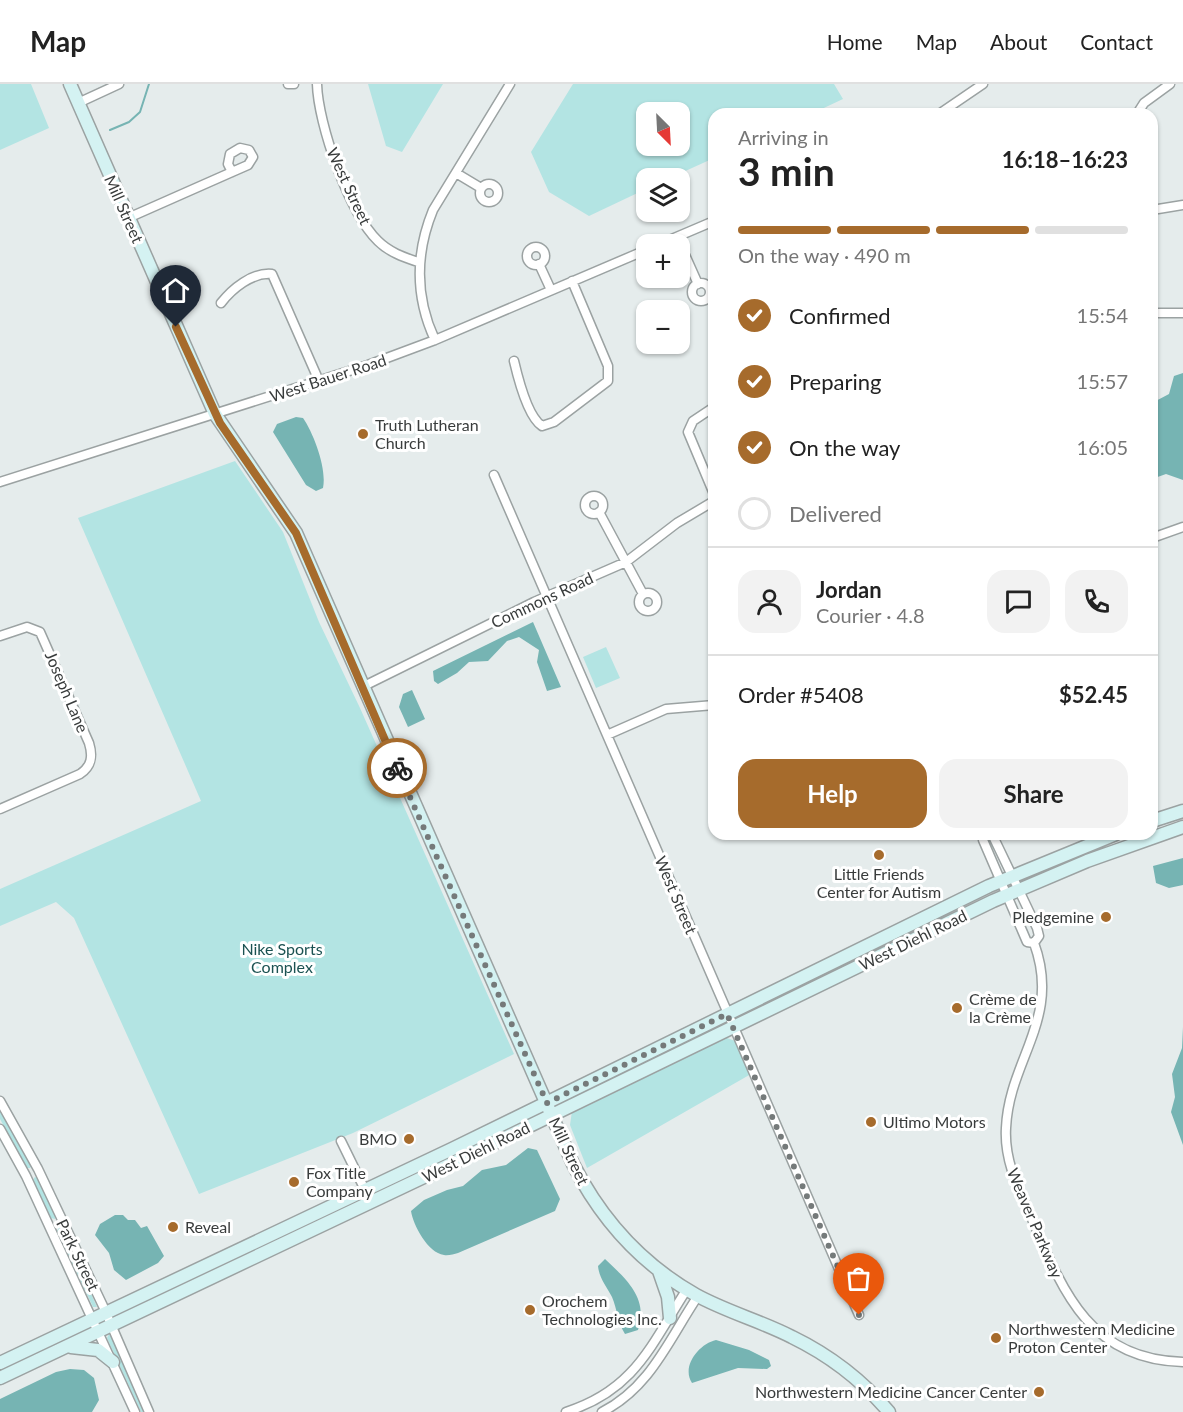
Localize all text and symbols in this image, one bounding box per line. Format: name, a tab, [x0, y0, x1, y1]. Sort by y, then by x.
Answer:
text: Map	[30, 24, 86, 58]
text: Home	[827, 29, 883, 54]
text: Map	[916, 29, 957, 54]
text: About	[990, 29, 1047, 54]
text: Contact	[1080, 29, 1153, 54]
north arrow	[636, 102, 690, 156]
map controls	[636, 102, 690, 354]
text: Arriving in	[738, 125, 829, 149]
street label: West Street	[323, 144, 376, 228]
text: 16:18–16:23	[1002, 146, 1128, 173]
text: 3 min	[738, 148, 835, 194]
button: layers	[636, 168, 690, 222]
street label: Mill Street	[101, 172, 148, 246]
button: +	[636, 234, 690, 288]
text: On the way · 490 m	[738, 243, 911, 267]
pin	[150, 265, 201, 327]
icon: home	[159, 274, 192, 307]
icon: check	[738, 299, 771, 332]
button: −	[636, 300, 690, 354]
text: Confirmed	[789, 302, 891, 329]
text: 15:54	[1077, 303, 1128, 327]
street label: West Bauer Road	[267, 350, 389, 405]
icon: check	[738, 365, 771, 398]
text: Preparing	[789, 368, 881, 395]
text: 15:57	[1077, 369, 1128, 393]
place label: Truth Lutheran Church	[375, 415, 479, 452]
marker: Truth Lutheran Church	[356, 427, 370, 441]
icon: check	[738, 431, 771, 464]
text: On the way	[789, 434, 900, 461]
text: 16:05	[1077, 435, 1128, 459]
text: Delivered	[789, 500, 882, 527]
street label: Commons Road	[488, 568, 596, 631]
button: person	[738, 570, 801, 633]
button: chat	[987, 570, 1050, 633]
button: phone	[1065, 570, 1128, 633]
text: Jordan	[816, 576, 882, 603]
text: Courier · 4.8	[816, 603, 925, 627]
street label: Joseph Lane	[42, 648, 93, 735]
text: Order #5408	[738, 681, 864, 708]
text: $52.45	[1059, 681, 1128, 708]
courier	[367, 738, 427, 798]
icon: bike	[381, 752, 414, 785]
button: Help	[738, 759, 927, 828]
button: Share	[939, 759, 1128, 828]
marker: Little Friends Center for Autism	[872, 848, 886, 862]
street label: West Street	[652, 853, 702, 937]
place label: Little Friends Center for Autism	[817, 864, 941, 901]
street label: West Diehl Road	[856, 905, 970, 974]
place label: Pledgemine	[1012, 907, 1094, 926]
marker: Pledgemine	[1099, 910, 1113, 924]
park label: Nike Sports Complex	[241, 939, 323, 976]
place label: Crème de la Crème	[969, 989, 1037, 1026]
marker: Crème de la Crème	[950, 1001, 964, 1015]
place label: Ultimo Motors	[883, 1112, 986, 1131]
street label: Mill Street	[546, 1114, 593, 1188]
marker: Ultimo Motors	[864, 1115, 878, 1129]
street label: West Diehl Road	[419, 1117, 533, 1186]
place label: BMO	[359, 1129, 397, 1148]
marker: BMO	[402, 1132, 416, 1146]
place label: Fox Title Company	[306, 1163, 373, 1200]
street label: Weaver Parkway	[1004, 1165, 1067, 1281]
marker: Fox Title Company	[287, 1175, 301, 1189]
street label: Park Street	[53, 1216, 104, 1294]
place label: Reveal	[185, 1217, 231, 1236]
marker: Reveal	[166, 1220, 180, 1234]
pin	[833, 1253, 884, 1315]
icon: bag	[842, 1262, 875, 1295]
place label: Orochem Technologies Inc.	[542, 1291, 662, 1328]
marker: Orochem Technologies Inc.	[523, 1303, 537, 1317]
place label: Northwestern Medicine Proton Center	[1008, 1319, 1175, 1356]
marker: Northwestern Medicine Proton Center	[989, 1331, 1003, 1345]
place label: Northwestern Medicine Cancer Center	[755, 1382, 1027, 1401]
marker: Northwestern Medicine Cancer Center	[1032, 1385, 1046, 1399]

